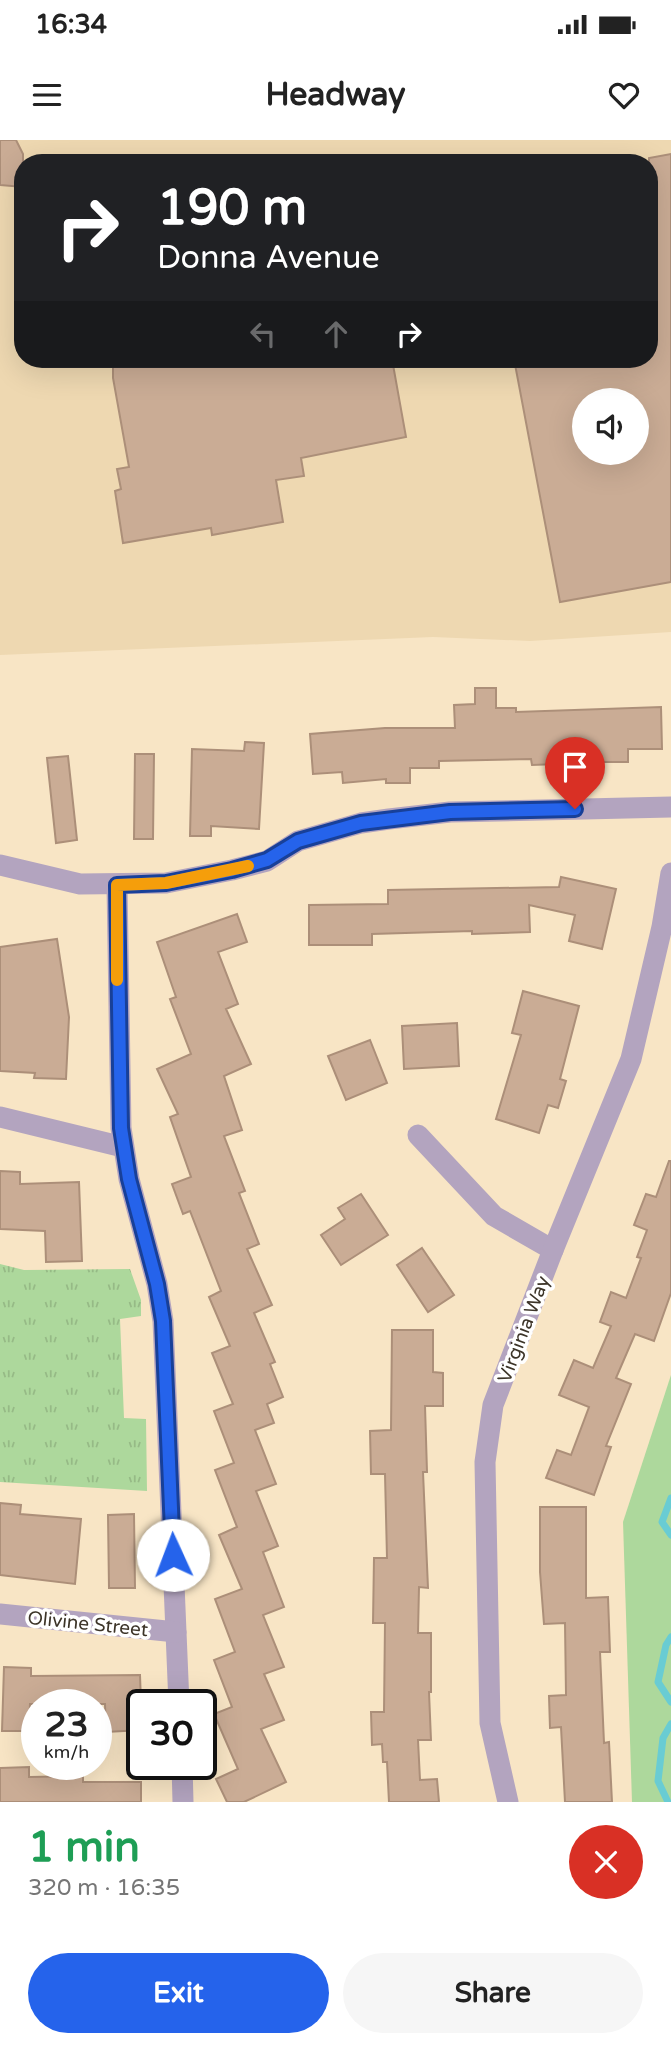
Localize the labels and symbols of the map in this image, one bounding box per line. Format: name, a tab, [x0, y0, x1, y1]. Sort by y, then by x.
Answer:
pin	[545, 737, 605, 809]
street label: Virginia Way	[494, 1273, 554, 1386]
position arrow	[136, 1518, 210, 1592]
street label: Olivine Street	[27, 1607, 149, 1641]
speed limit sign: 30	[126, 1689, 217, 1780]

